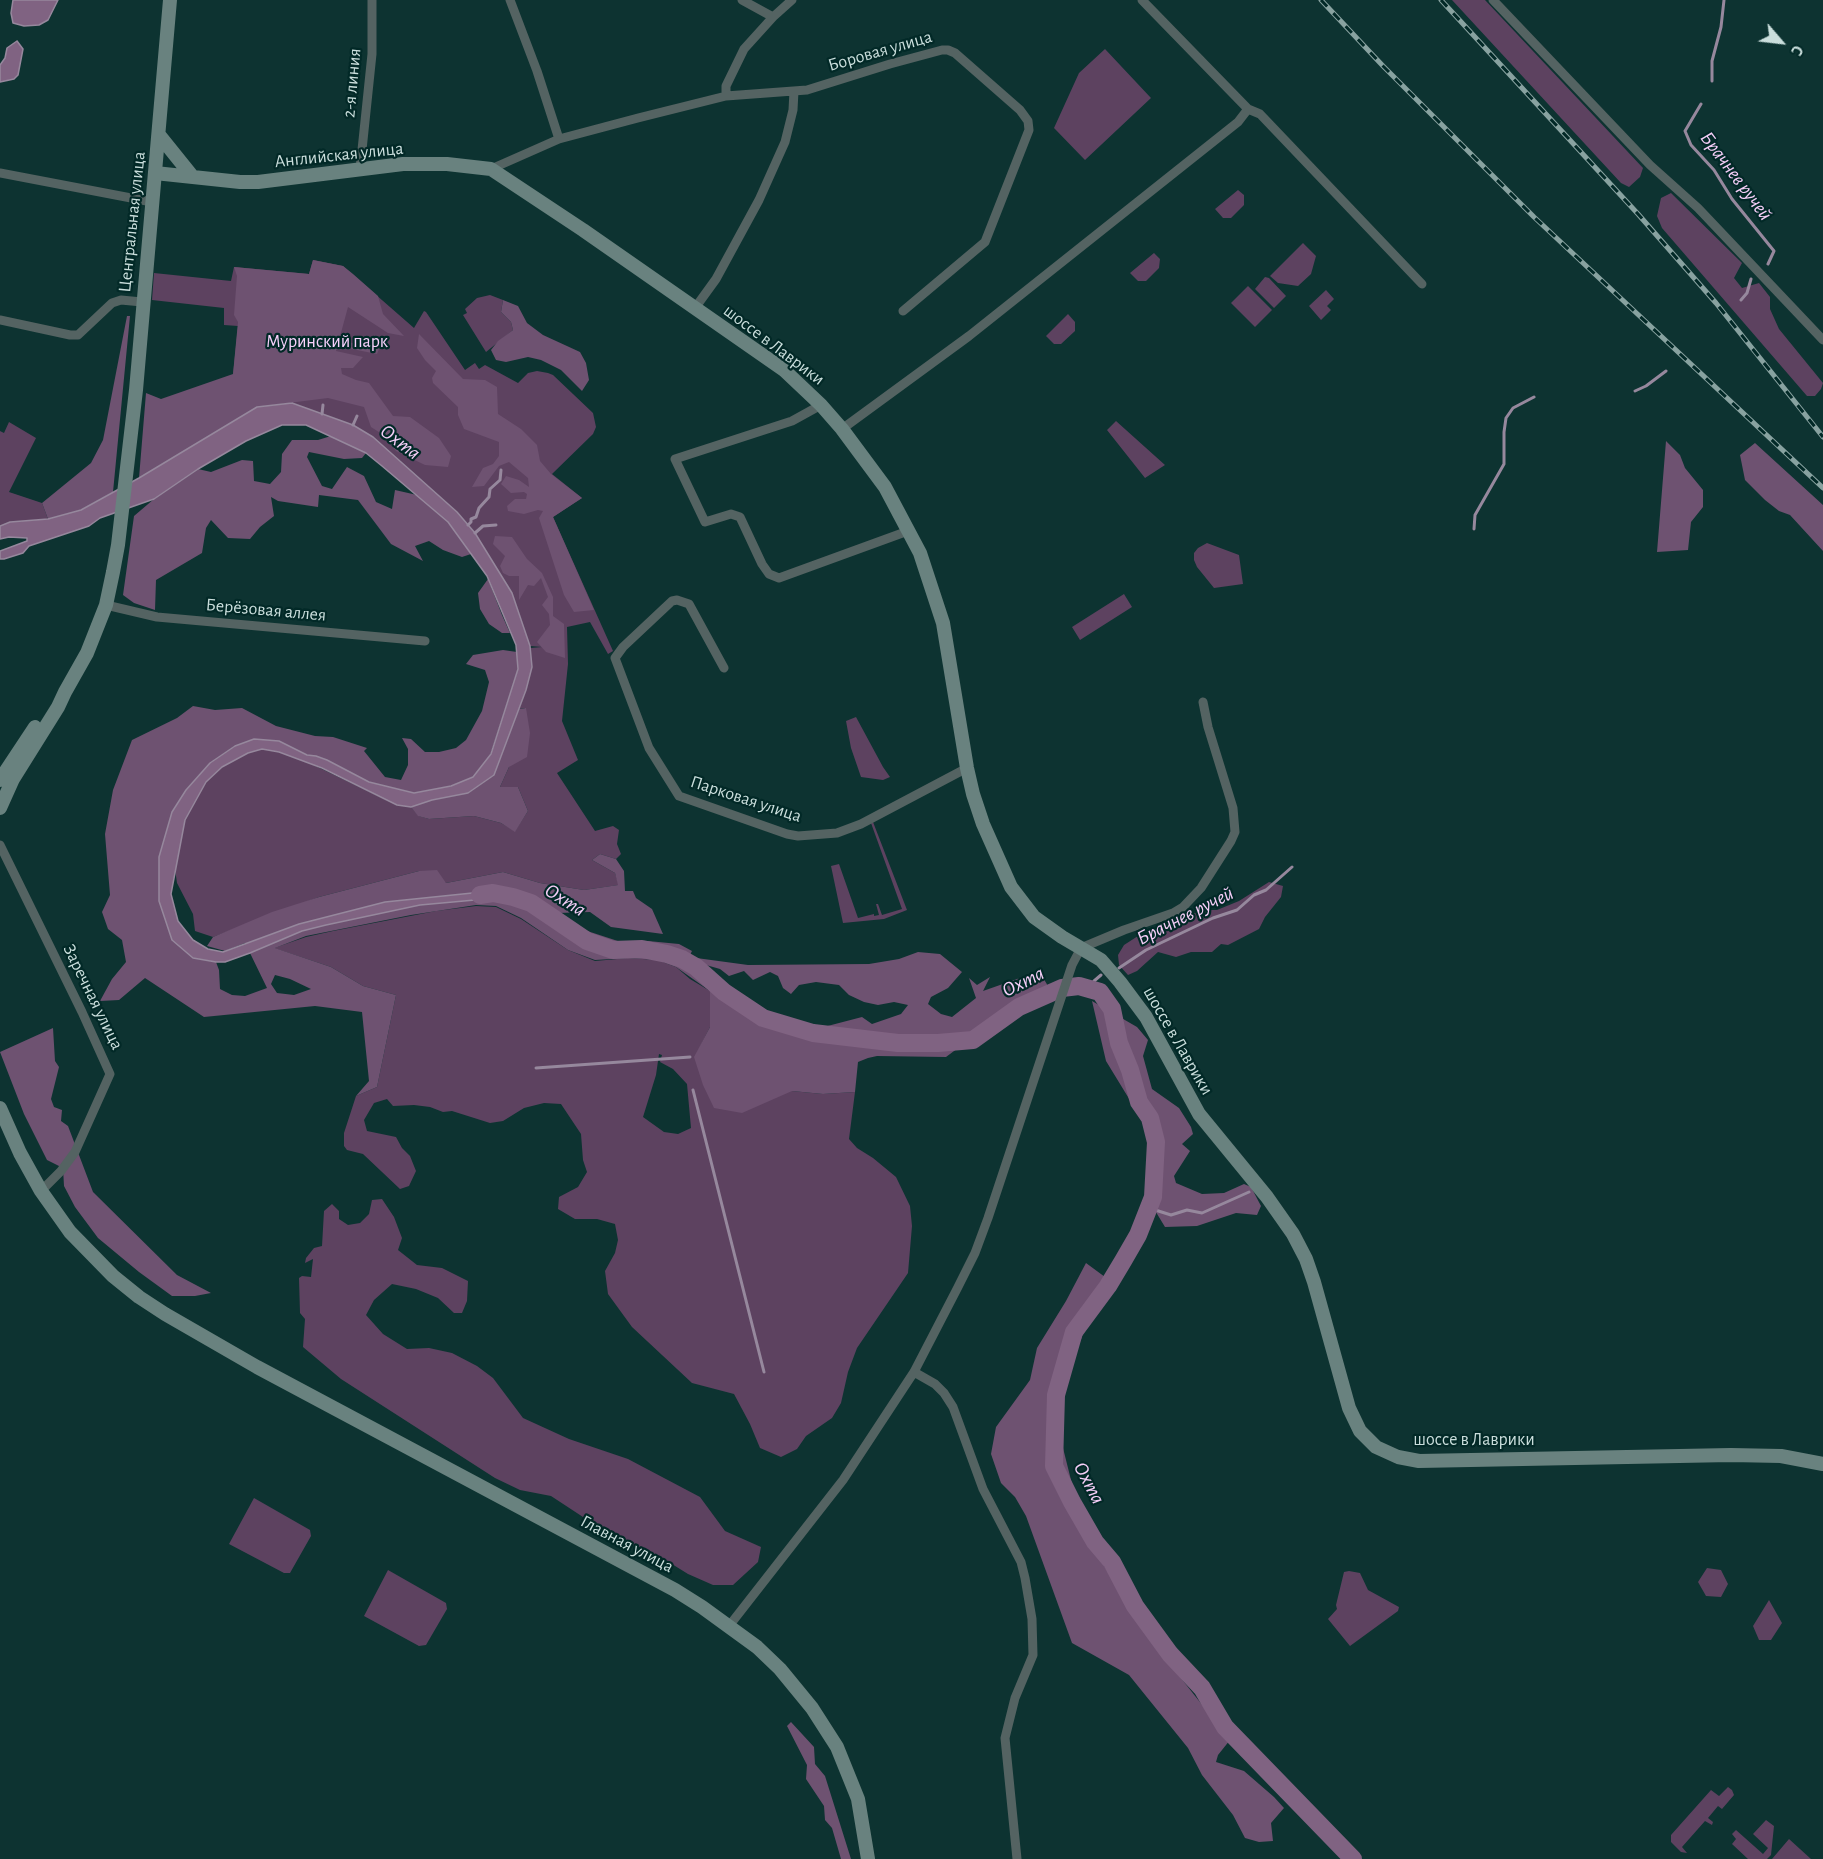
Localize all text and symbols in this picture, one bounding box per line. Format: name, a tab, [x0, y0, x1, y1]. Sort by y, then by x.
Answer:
north arrow	[1751, 12, 1811, 72]
street label: Боровая улица	[825, 26, 935, 76]
text: С	[1788, 43, 1806, 58]
street label: 2-я линия	[338, 47, 366, 119]
water label: Брачнев ручей	[1695, 127, 1777, 225]
street label: Английская улица	[273, 137, 405, 173]
street label: Центральная улица	[114, 150, 150, 294]
street label: шоссе в Лаврики	[719, 300, 829, 390]
park label: Муринский парк	[266, 331, 388, 353]
water label: Охта	[375, 419, 425, 465]
street label: Берёзовая аллея	[205, 594, 327, 626]
street label: Парковая улица	[688, 771, 804, 827]
water label: Охта	[540, 878, 590, 922]
water label: Брачнев ручей	[1132, 881, 1238, 951]
street label: Заречная улица	[58, 941, 128, 1053]
water label: Охта	[998, 961, 1048, 1003]
street label: шоссе в Лаврики	[1138, 983, 1218, 1099]
street label: шоссе в Лаврики	[1413, 1429, 1535, 1451]
water label: Охта	[1068, 1458, 1110, 1508]
street label: Главная улица	[577, 1510, 677, 1578]

